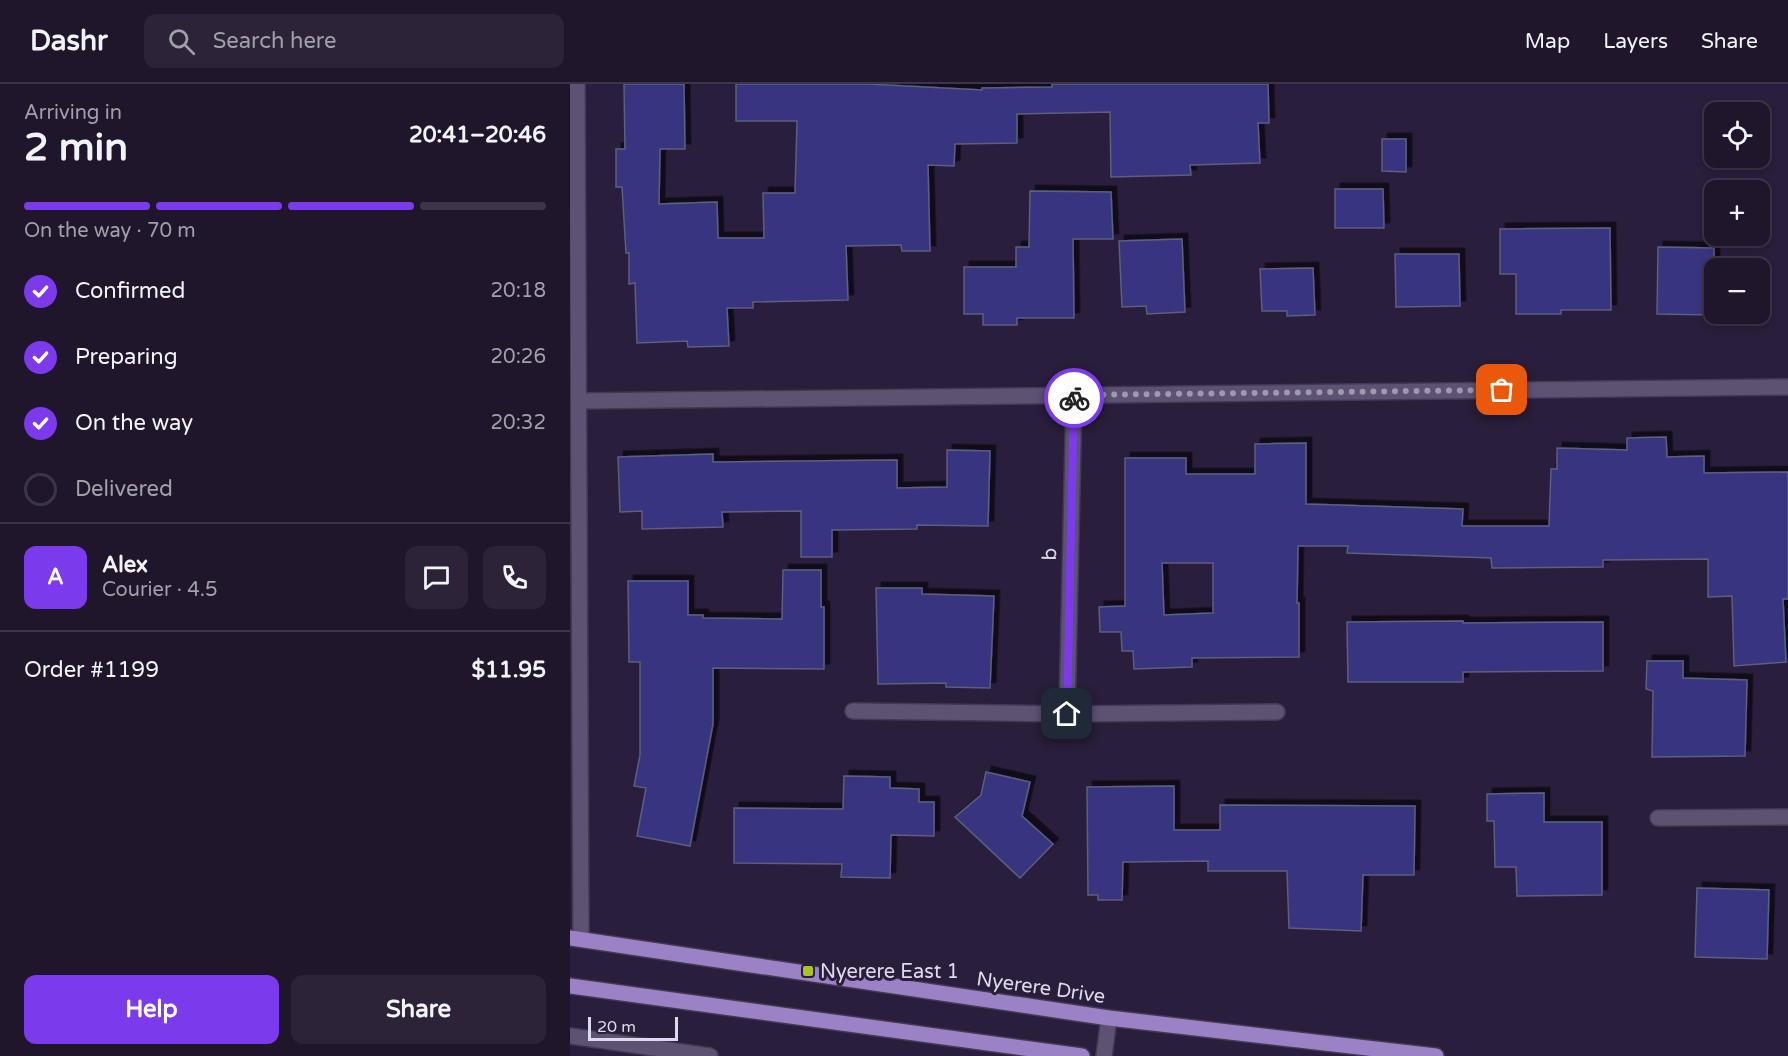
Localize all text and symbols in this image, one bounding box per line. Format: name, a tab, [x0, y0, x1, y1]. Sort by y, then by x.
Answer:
search box	[144, 14, 564, 68]
text: Dashr	[30, 24, 108, 58]
icon: search	[165, 25, 198, 58]
text: Search here	[213, 28, 336, 54]
text: Map	[1525, 29, 1570, 54]
text: Layers	[1603, 29, 1668, 54]
text: Share	[1701, 29, 1758, 54]
text: Arriving in	[24, 101, 122, 125]
map controls	[1704, 102, 1770, 324]
button: locate	[1704, 102, 1770, 168]
text: 20:41–20:46	[409, 122, 546, 148]
text: 2 min	[24, 124, 128, 171]
button: +	[1704, 180, 1770, 246]
text: On the way · 70 m	[24, 219, 196, 243]
button: −	[1704, 258, 1770, 324]
icon: check	[24, 275, 57, 308]
text: Confirmed	[75, 278, 185, 304]
text: 20:18	[491, 279, 546, 303]
icon: check	[24, 341, 57, 374]
text: Preparing	[75, 344, 178, 370]
text: 20:26	[491, 345, 546, 369]
pin	[1476, 364, 1527, 415]
courier	[1044, 368, 1104, 428]
icon: bag	[1485, 373, 1518, 406]
icon: bike	[1058, 382, 1091, 415]
icon: check	[24, 407, 57, 440]
text: On the way	[75, 410, 193, 436]
text: 20:32	[491, 411, 546, 435]
text: Delivered	[75, 476, 173, 502]
button: chat	[405, 546, 468, 609]
button: phone	[483, 546, 546, 609]
street label: b	[1038, 547, 1062, 561]
text: Alex	[102, 552, 148, 578]
text: A	[47, 564, 64, 590]
text: Courier · 4.5	[102, 578, 217, 602]
text: Order #1199	[24, 657, 159, 683]
text: $11.95	[471, 657, 546, 683]
pin	[1041, 688, 1092, 739]
icon: home	[1050, 697, 1083, 730]
place label: Nyerere East 1	[820, 960, 959, 984]
marker: Nyerere East 1	[801, 964, 815, 978]
street label: Nyerere Drive	[975, 967, 1107, 1009]
button: Help	[24, 975, 279, 1044]
button: Share	[291, 975, 546, 1044]
scale bar	[588, 1014, 678, 1042]
text: 20 m	[597, 1017, 636, 1037]

